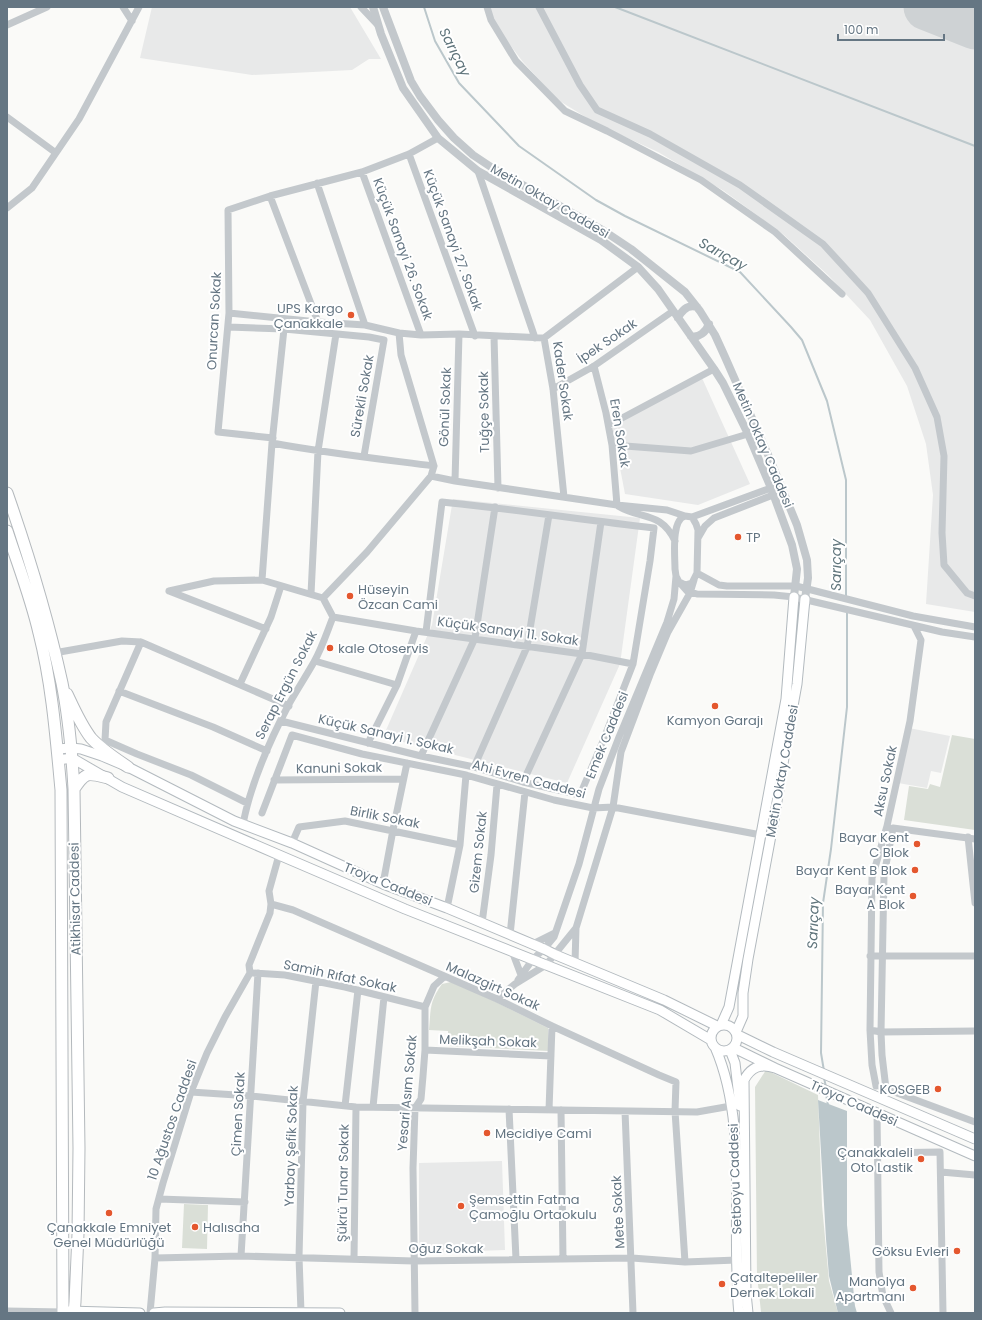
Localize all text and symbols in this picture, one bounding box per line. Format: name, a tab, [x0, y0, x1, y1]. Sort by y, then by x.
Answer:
scale bar	[838, 16, 944, 42]
text: 100 m	[844, 21, 878, 38]
water label: Sarıçay	[434, 24, 476, 81]
street label: Metin Oktay Caddesi	[487, 159, 613, 243]
street label: Küçük Sanayi 27. Sokak	[419, 167, 487, 313]
street label: Küçük Sanayi 26. Sokak	[368, 175, 438, 323]
water label: Sarıçay	[695, 233, 752, 276]
street label: Onurcan Sokak	[202, 271, 226, 371]
place label: UPS Kargo Çanakkale	[274, 299, 343, 333]
marker: UPS Kargo Çanakkale	[346, 310, 356, 320]
street label: İpek Sokak	[573, 314, 641, 368]
street label: Kader Sokak	[548, 340, 578, 422]
street label: Sürekli Sokak	[345, 353, 379, 439]
street label: Gönül Sokak	[434, 366, 456, 447]
street label: Tuğçe Sokak	[474, 371, 494, 453]
street label: Metin Oktay Caddesi	[728, 379, 798, 511]
street label: Eren Sokak	[605, 397, 635, 469]
place label: TP	[746, 528, 761, 547]
marker: TP	[733, 532, 743, 542]
water label: Sarıçay	[826, 538, 846, 591]
place label: Hüseyin Özcan Cami	[358, 580, 438, 614]
marker: Hüseyin Özcan Cami	[345, 591, 355, 601]
street label: Küçük Sanayi 11. Sokak	[436, 612, 580, 650]
street label: Serap Ergün Sokak	[250, 627, 322, 743]
place label: kale Otoservis	[338, 639, 429, 658]
marker: kale Otoservis	[325, 643, 335, 653]
street label: Emek Caddesi	[581, 688, 633, 782]
marker: Kamyon Garajı	[710, 701, 720, 711]
street label: Metin Oktay Caddesi	[761, 703, 803, 839]
street label: Küçük Sanayi 1. Sokak	[316, 709, 456, 759]
place label: Kamyon Garajı	[667, 711, 763, 730]
street label: Aksu Sokak	[868, 743, 902, 818]
street label: Ahi Evren Caddesi	[470, 755, 588, 803]
street label: Kanuni Sokak	[296, 758, 383, 778]
street label: Birlik Sokak	[348, 801, 422, 833]
street label: Gizem Sokak	[464, 810, 492, 894]
place label: Bayar Kent C Blok	[839, 828, 909, 862]
marker: Bayar Kent C Blok	[912, 839, 922, 849]
street label: Atikhisar Caddesi	[65, 842, 85, 956]
street label: Troya Caddesi	[341, 858, 435, 910]
place label: Bayar Kent B Blok	[796, 861, 907, 880]
marker: Bayar Kent B Blok	[910, 865, 920, 875]
place label: Bayar Kent A Blok	[835, 880, 905, 914]
marker: Bayar Kent A Blok	[908, 891, 918, 901]
water label: Sarıçay	[802, 895, 824, 949]
street label: Samih Rıfat Sokak	[282, 955, 399, 997]
street label: Malazgirt Sokak	[443, 957, 543, 1015]
street label: Melikşah Sokak	[439, 1030, 538, 1052]
street label: Yesari Asım Sokak	[392, 1034, 422, 1152]
street label: 10 Ağustos Caddesi	[142, 1057, 202, 1183]
street label: Çimen Sokak	[226, 1071, 250, 1157]
street label: Troya Caddesi	[807, 1075, 901, 1131]
place label: KOSGEB	[880, 1080, 930, 1099]
marker: KOSGEB	[933, 1084, 943, 1094]
street label: Yarbay Şefik Sokak	[279, 1085, 303, 1207]
street label: Şükrü Tunar Sokak	[332, 1123, 354, 1242]
street label: Setboyu Caddesi	[724, 1123, 746, 1235]
place label: Mecidiye Cami	[495, 1124, 592, 1143]
marker: Mecidiye Cami	[482, 1128, 492, 1138]
place label: Çanakkaleli Oto Lastik	[837, 1143, 913, 1177]
marker: Çanakkaleli Oto Lastik	[916, 1154, 926, 1164]
street label: Mete Sokak	[607, 1174, 629, 1249]
place label: Şemsettin Fatma Çamoğlu Ortaokulu	[469, 1190, 597, 1224]
marker: Şemsettin Fatma Çamoğlu Ortaokulu	[456, 1201, 466, 1211]
marker: Çanakkale Emniyet Genel Müdürlüğü	[104, 1208, 114, 1218]
place label: Çanakkale Emniyet Genel Müdürlüğü	[47, 1218, 172, 1252]
place label: Halısaha	[203, 1218, 260, 1237]
marker: Halısaha	[190, 1222, 200, 1232]
street label: Oğuz Sokak	[409, 1239, 484, 1258]
place label: Göksu Evleri	[872, 1242, 949, 1261]
marker: Göksu Evleri	[952, 1246, 962, 1256]
place label: Çataltepeliler Dernek Lokali	[730, 1268, 818, 1302]
place label: Manolya Apartmanı	[835, 1272, 905, 1306]
marker: Çataltepeliler Dernek Lokali	[717, 1279, 727, 1289]
marker: Manolya Apartmanı	[908, 1283, 918, 1293]

